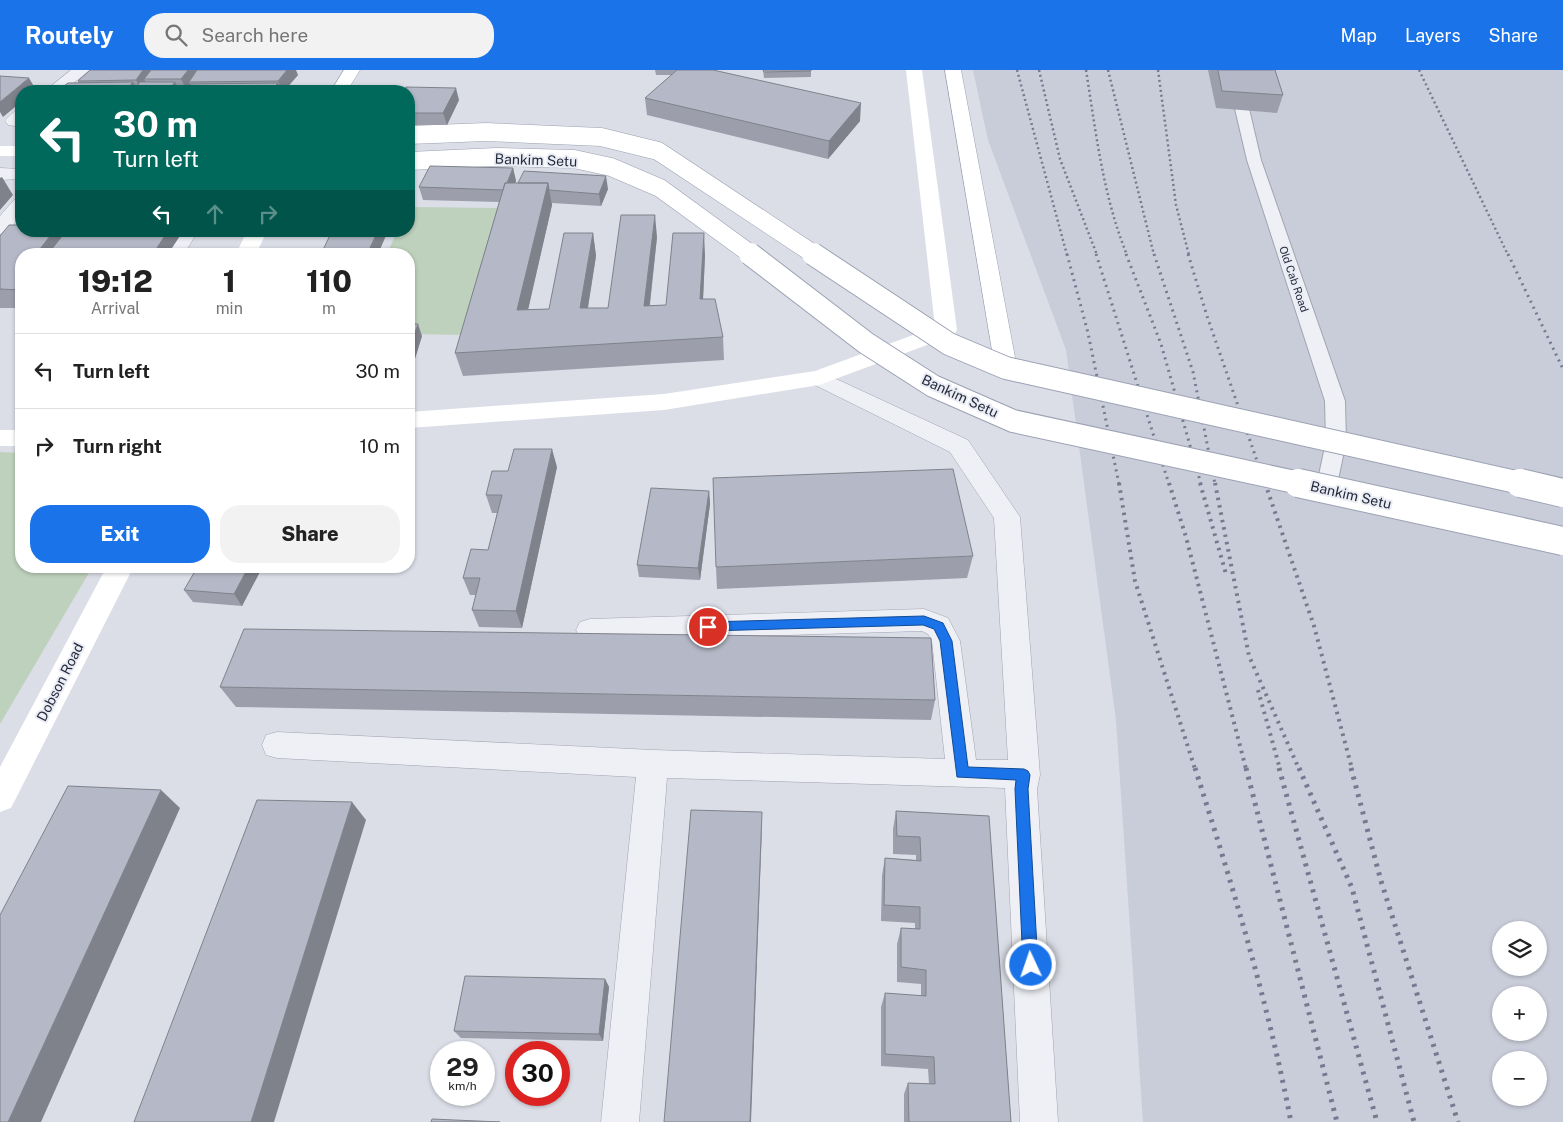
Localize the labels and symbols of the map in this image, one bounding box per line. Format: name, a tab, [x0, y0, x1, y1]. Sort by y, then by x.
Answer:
street label: Bankim Setu	[494, 151, 578, 169]
street label: Old Cab Road	[1277, 244, 1311, 314]
street label: Bankim Setu	[919, 371, 1001, 421]
street label: Bankim Setu	[1309, 478, 1393, 512]
pin	[687, 606, 729, 648]
street label: Dobson Road	[33, 640, 87, 724]
position arrow	[1004, 938, 1056, 990]
speed limit sign: 30	[505, 1041, 570, 1106]

